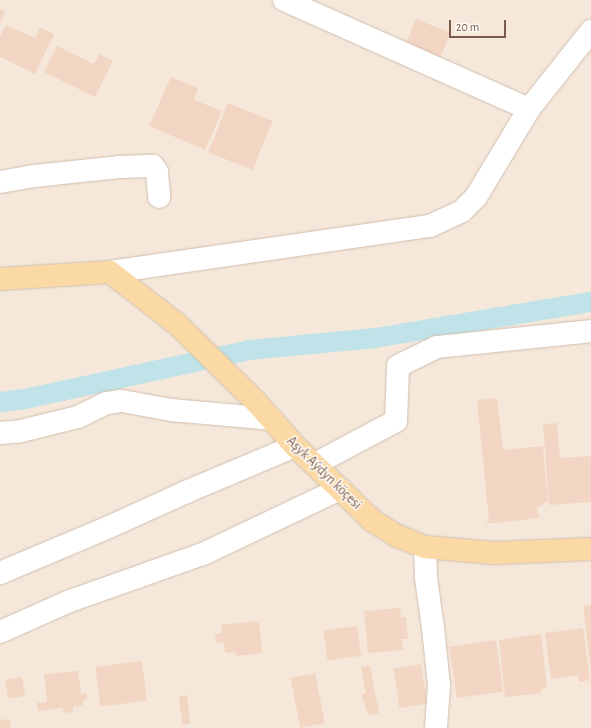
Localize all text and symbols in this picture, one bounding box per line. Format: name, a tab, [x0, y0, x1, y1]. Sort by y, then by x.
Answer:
scale bar	[451, 12, 508, 38]
text: 20 m	[456, 21, 479, 33]
street label: Aşyk Aýdyn köçesi	[283, 433, 365, 513]

